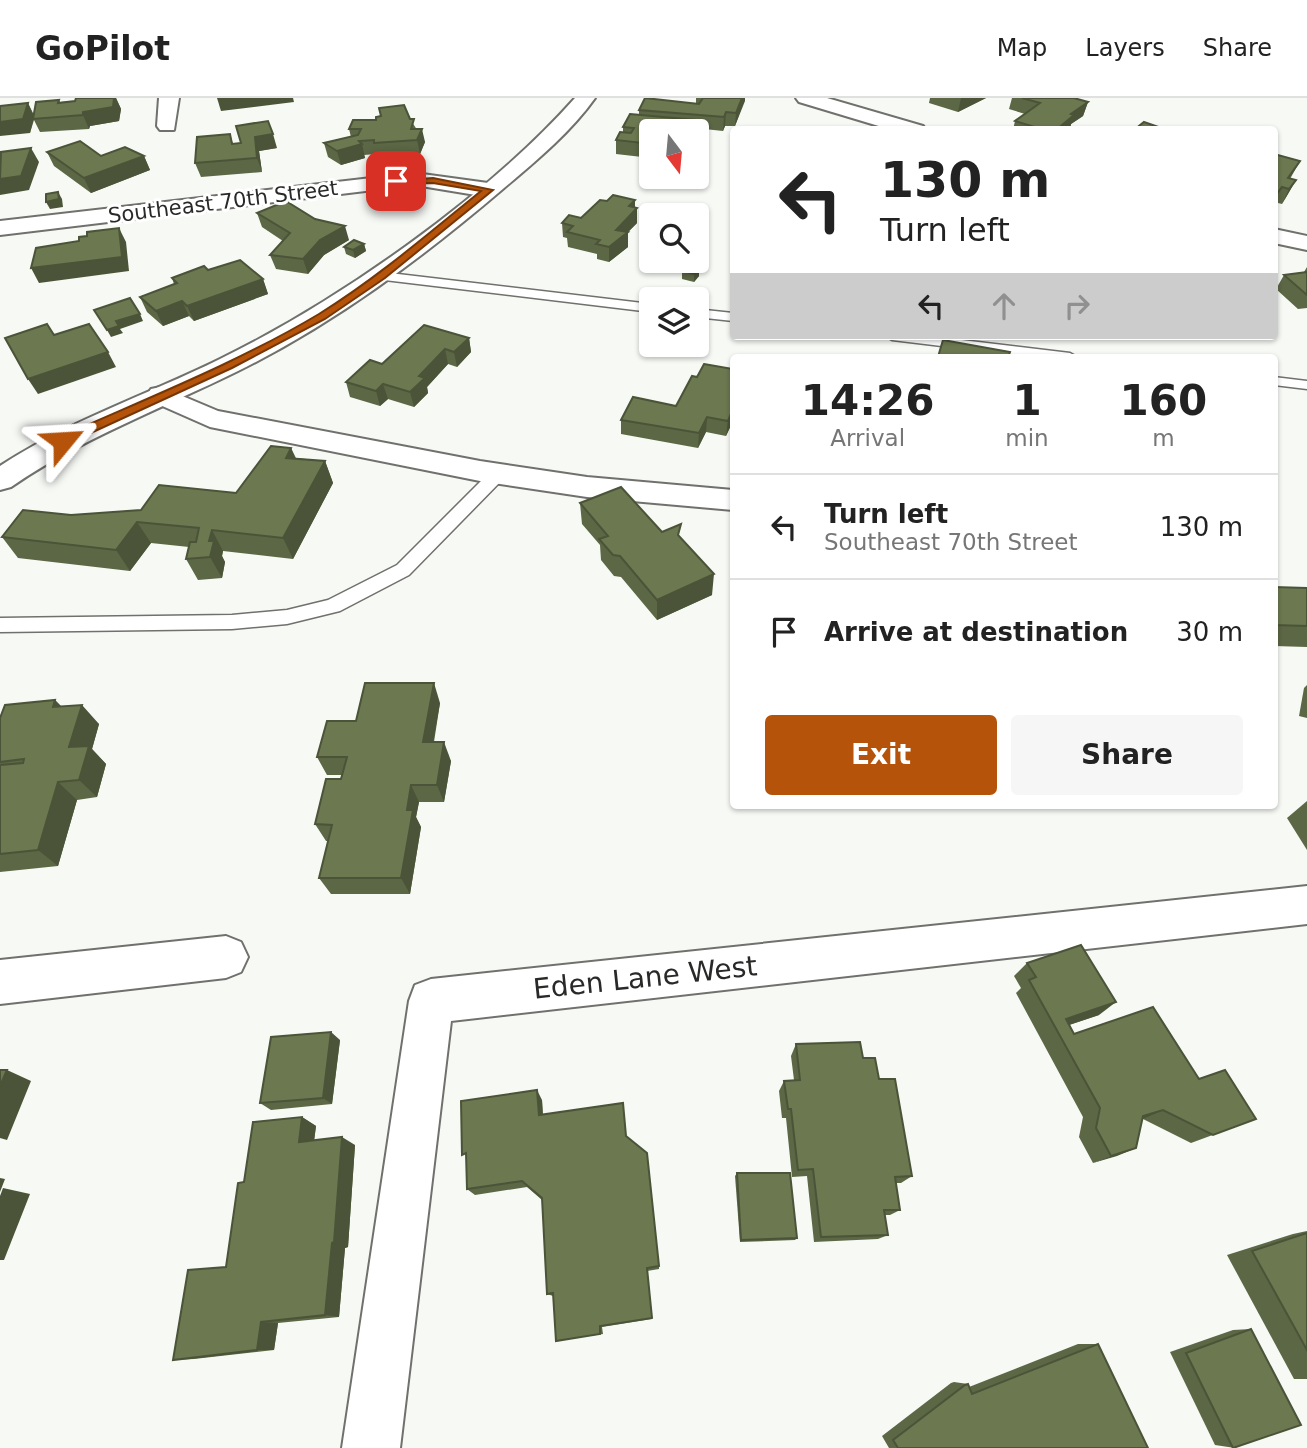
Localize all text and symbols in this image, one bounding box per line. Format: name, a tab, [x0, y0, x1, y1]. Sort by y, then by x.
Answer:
text: GoPilot	[35, 29, 170, 68]
text: Map	[997, 34, 1047, 62]
text: Layers	[1085, 34, 1165, 62]
text: Share	[1203, 34, 1272, 62]
north arrow	[639, 119, 709, 189]
map controls	[639, 119, 709, 357]
pin	[366, 151, 426, 211]
text: 130 m	[880, 152, 1050, 209]
icon: left	[765, 154, 856, 245]
icon: arrive	[377, 162, 415, 200]
street label: Southeast 70th Street	[107, 176, 339, 228]
button: search	[639, 203, 709, 273]
text: Turn left	[880, 211, 1010, 249]
button: layers	[639, 287, 709, 357]
icon: left	[912, 287, 950, 325]
icon: ahead	[985, 287, 1023, 325]
icon: right	[1058, 287, 1096, 325]
text: 14:26	[801, 376, 935, 425]
text: 1	[1012, 376, 1042, 425]
text: 160	[1120, 376, 1207, 425]
position arrow	[26, 404, 100, 478]
text: Arrival	[830, 425, 905, 451]
text: min	[1005, 425, 1049, 451]
text: m	[1152, 425, 1175, 451]
text: Turn left	[824, 499, 948, 529]
icon: left	[765, 508, 803, 546]
text: 130 m	[1160, 512, 1243, 542]
text: Southeast 70th Street	[824, 529, 1077, 555]
icon: arrive	[765, 613, 803, 651]
text: Arrive at destination	[824, 617, 1128, 647]
text: 30 m	[1176, 617, 1243, 647]
button: Exit	[765, 715, 997, 795]
button: Share	[1011, 715, 1243, 795]
street label: Eden Lane West	[532, 949, 759, 1006]

